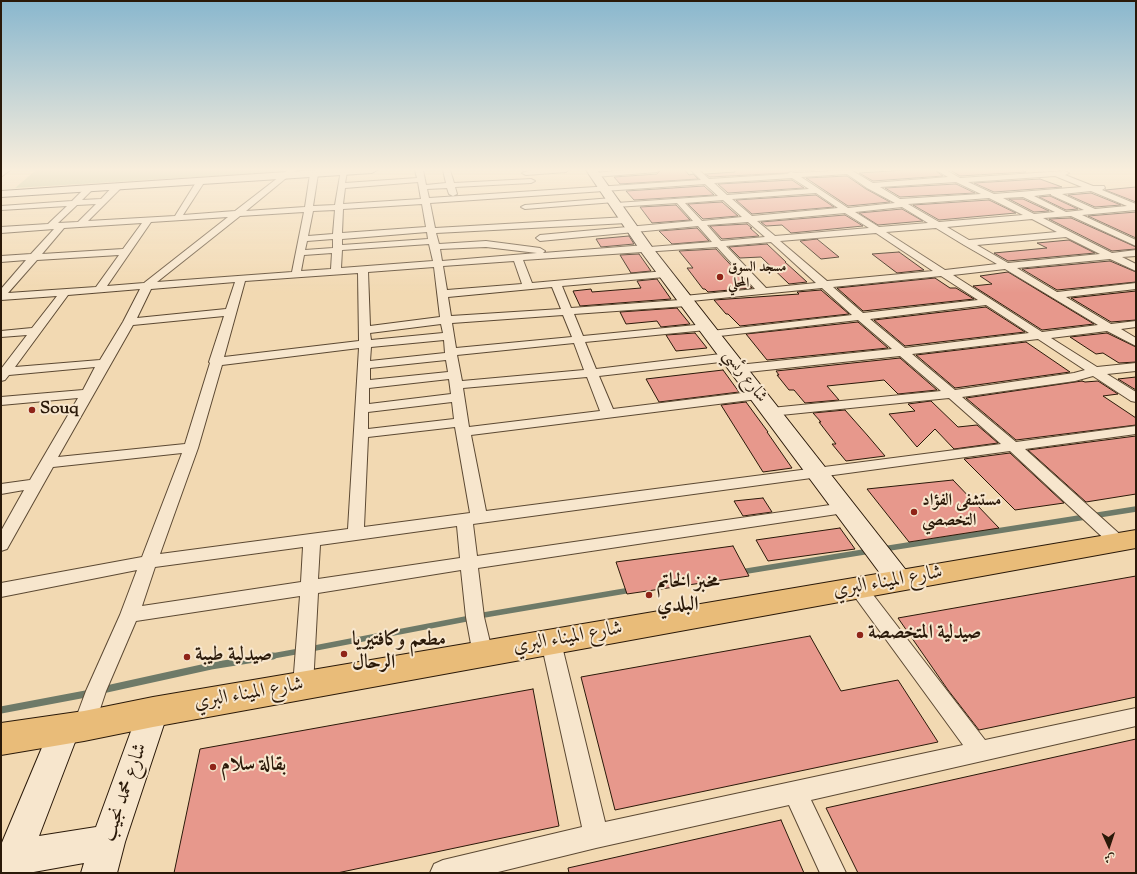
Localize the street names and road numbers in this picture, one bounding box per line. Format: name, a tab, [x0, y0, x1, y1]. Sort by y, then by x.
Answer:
street label: شارع رئسي	[717, 347, 771, 407]
street label: شارع الميناء البري	[831, 562, 945, 604]
street label: شارع الميناء البري	[511, 618, 625, 660]
street label: شارع الميناء البري	[192, 674, 306, 716]
street label: شارع محمد نجيب	[98, 741, 154, 845]

